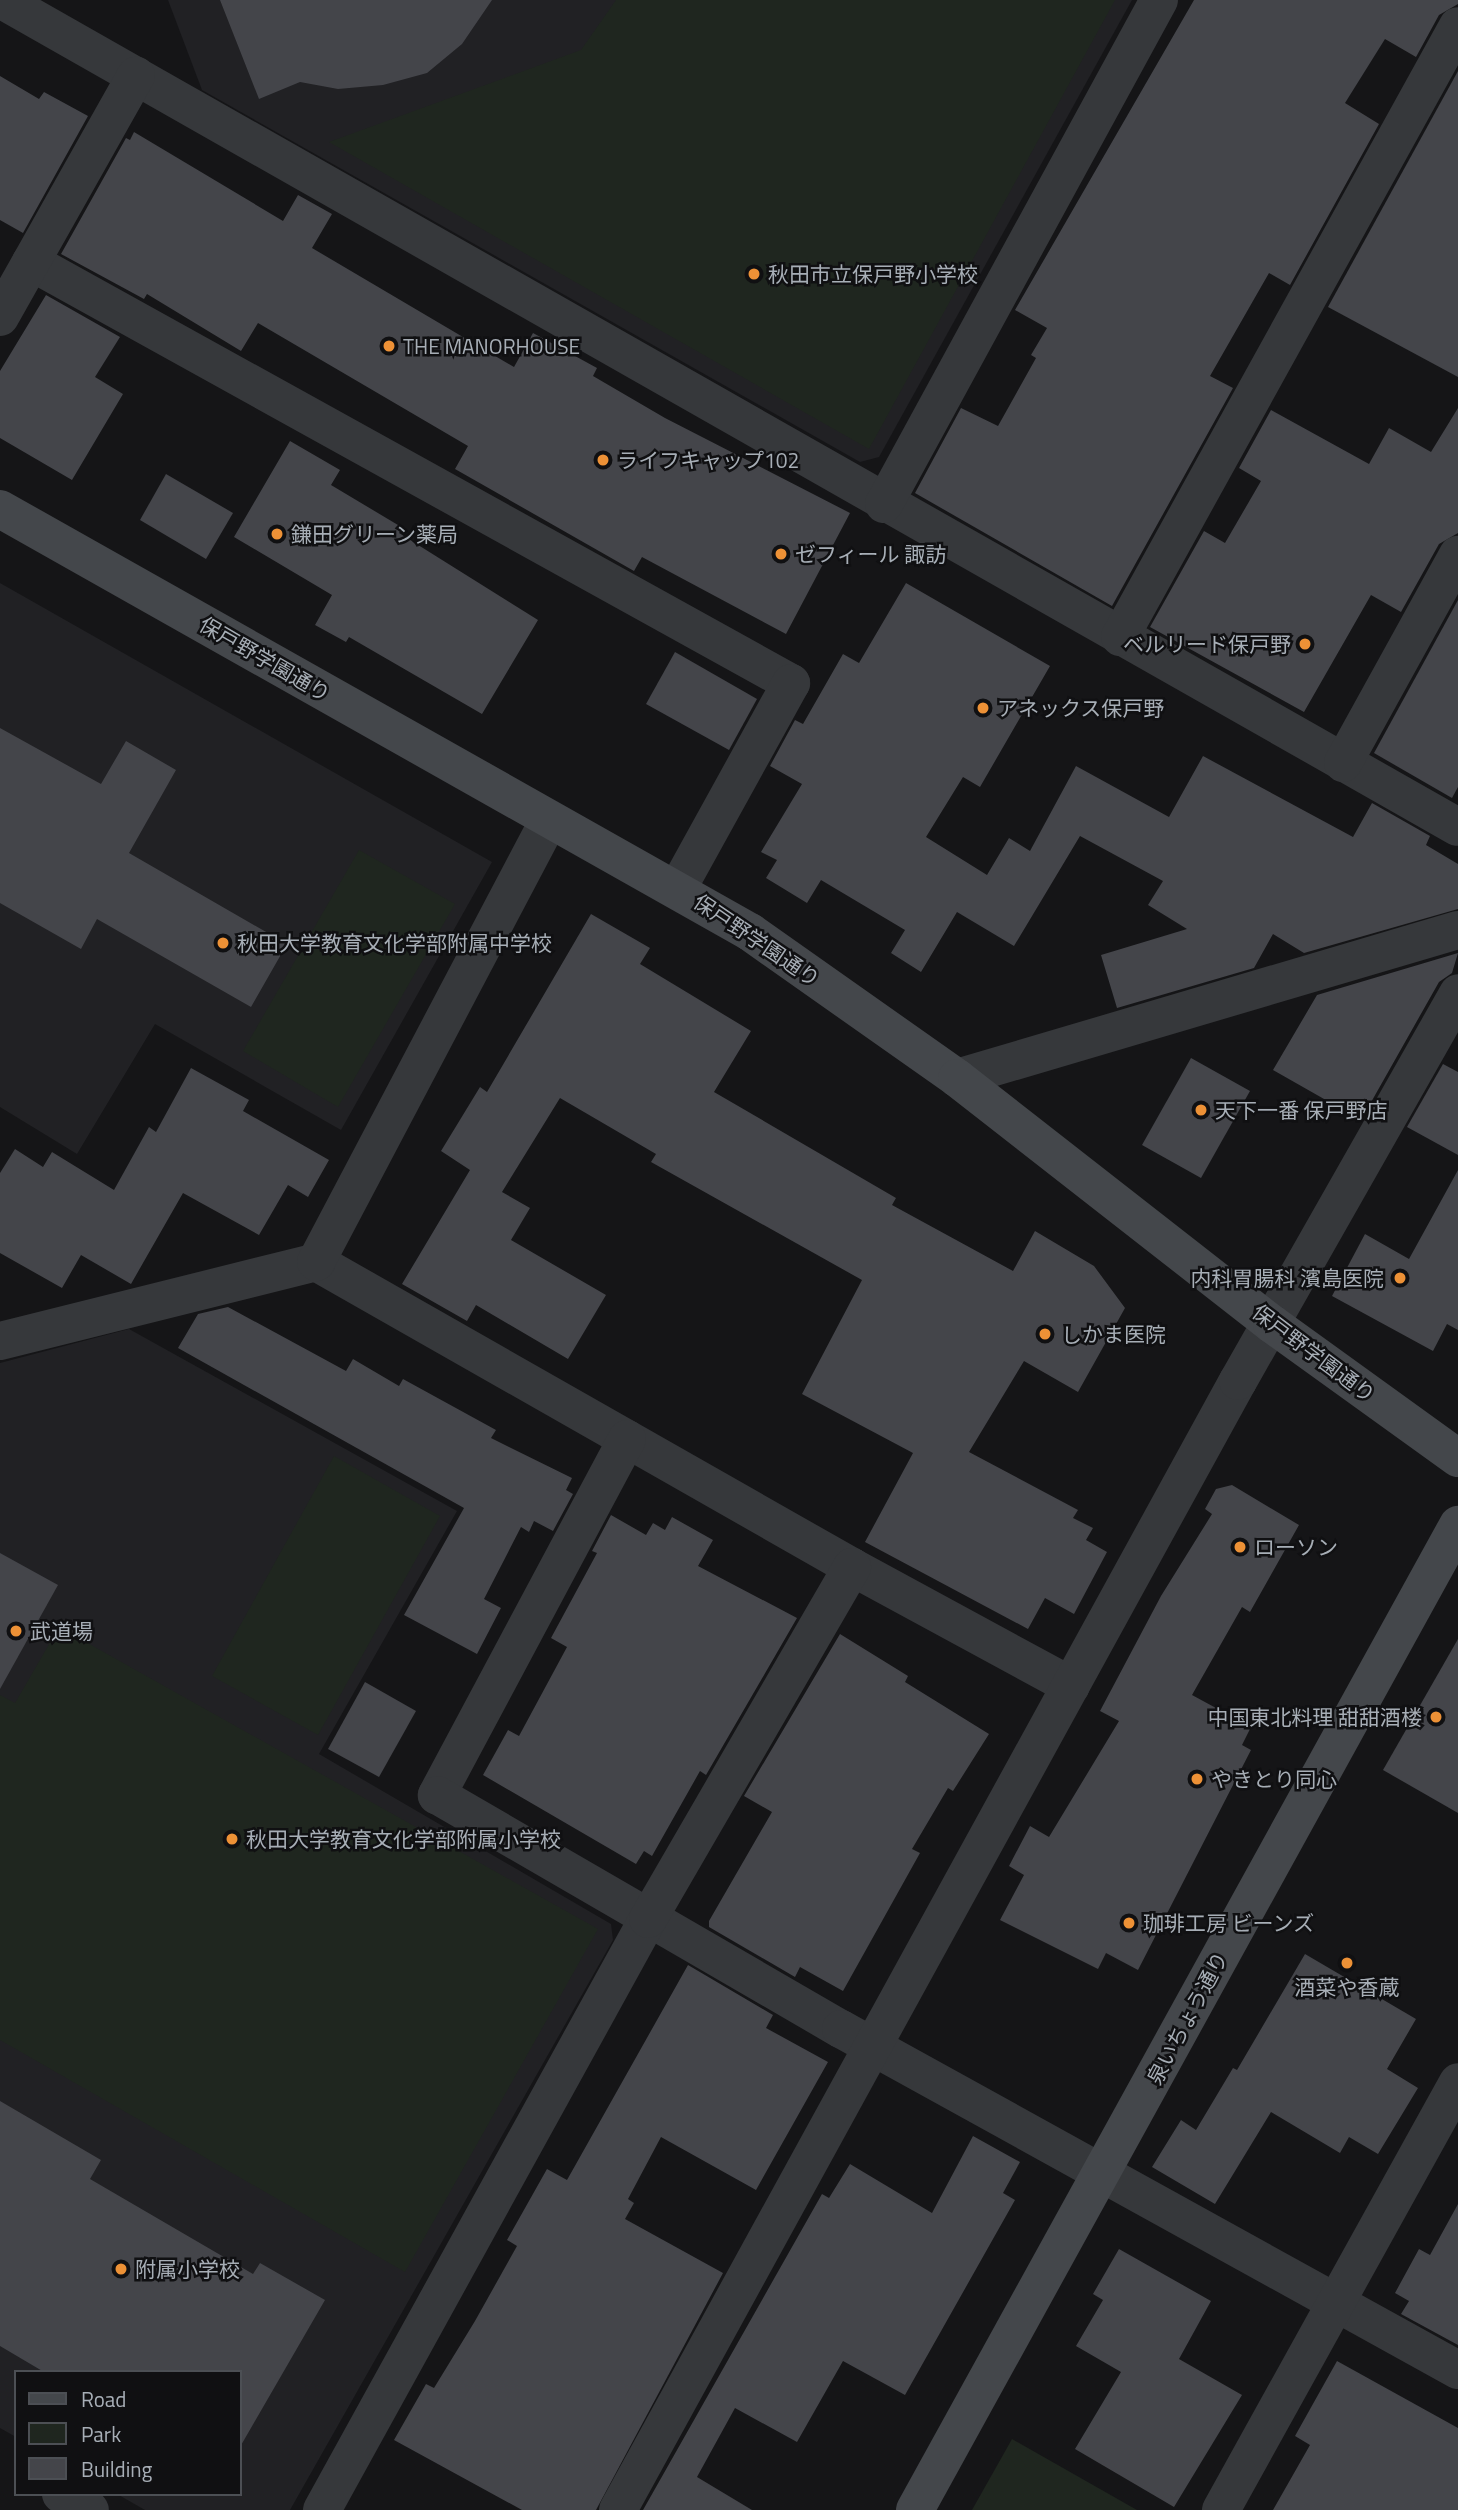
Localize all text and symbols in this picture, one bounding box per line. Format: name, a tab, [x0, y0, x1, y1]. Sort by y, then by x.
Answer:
place label: 秋田市立保戸野小学校	[768, 261, 978, 287]
marker: 秋田市立保戸野小学校	[746, 266, 762, 282]
place label: THE MANORHOUSE	[403, 333, 580, 359]
marker: THE MANORHOUSE	[381, 338, 397, 354]
place label: ライフキャップ102	[617, 447, 799, 473]
marker: ライフキャップ102	[595, 452, 611, 468]
place label: 鎌田グリーン薬局	[291, 521, 459, 547]
marker: 鎌田グリーン薬局	[269, 526, 285, 542]
place label: ゼフィール 諏訪	[795, 541, 947, 567]
marker: ゼフィール 諏訪	[773, 546, 789, 562]
street label: 保戸野学園通り	[195, 611, 335, 707]
place label: ベルリード保戸野	[1123, 631, 1291, 657]
marker: ベルリード保戸野	[1297, 636, 1313, 652]
place label: アネックス保戸野	[997, 695, 1165, 721]
marker: アネックス保戸野	[975, 700, 991, 716]
street label: 保戸野学園通り	[689, 888, 825, 992]
place label: 秋田大学教育文化学部附属中学校	[237, 930, 552, 956]
marker: 秋田大学教育文化学部附属中学校	[215, 935, 231, 951]
place label: 天下一番 保戸野店	[1215, 1097, 1388, 1123]
marker: 天下一番 保戸野店	[1193, 1102, 1209, 1118]
place label: 内科胃腸科 濱島医院	[1190, 1265, 1384, 1291]
marker: 内科胃腸科 濱島医院	[1390, 1268, 1410, 1288]
street label: 保戸野学園通り	[1248, 1299, 1380, 1407]
place label: しかま医院	[1061, 1321, 1166, 1347]
marker: しかま医院	[1035, 1324, 1055, 1344]
place label: ローソン	[1254, 1534, 1338, 1560]
marker: ローソン	[1232, 1539, 1248, 1555]
place label: 武道場	[30, 1618, 93, 1644]
marker: 武道場	[8, 1623, 24, 1639]
place label: 中国東北料理 甜甜酒楼	[1207, 1704, 1422, 1730]
marker: 中国東北料理 甜甜酒楼	[1428, 1709, 1444, 1725]
place label: やきとり同心	[1211, 1766, 1337, 1792]
marker: やきとり同心	[1189, 1771, 1205, 1787]
place label: 秋田大学教育文化学部附属小学校	[246, 1826, 561, 1852]
marker: 秋田大学教育文化学部附属小学校	[224, 1831, 240, 1847]
place label: 珈琲工房 ビーンズ	[1143, 1910, 1316, 1936]
marker: 珈琲工房 ビーンズ	[1121, 1915, 1137, 1931]
street label: 泉いちょう通り	[1141, 1947, 1233, 2089]
marker: 酒菜や香蔵	[1339, 1955, 1355, 1971]
place label: 酒菜や香蔵	[1295, 1974, 1399, 2000]
place label: 附属小学校	[135, 2256, 240, 2282]
marker: 附属小学校	[113, 2261, 129, 2277]
legend	[14, 2370, 242, 2496]
text: Road	[81, 2383, 126, 2415]
text: Park	[81, 2418, 121, 2450]
text: Building	[81, 2453, 152, 2485]

